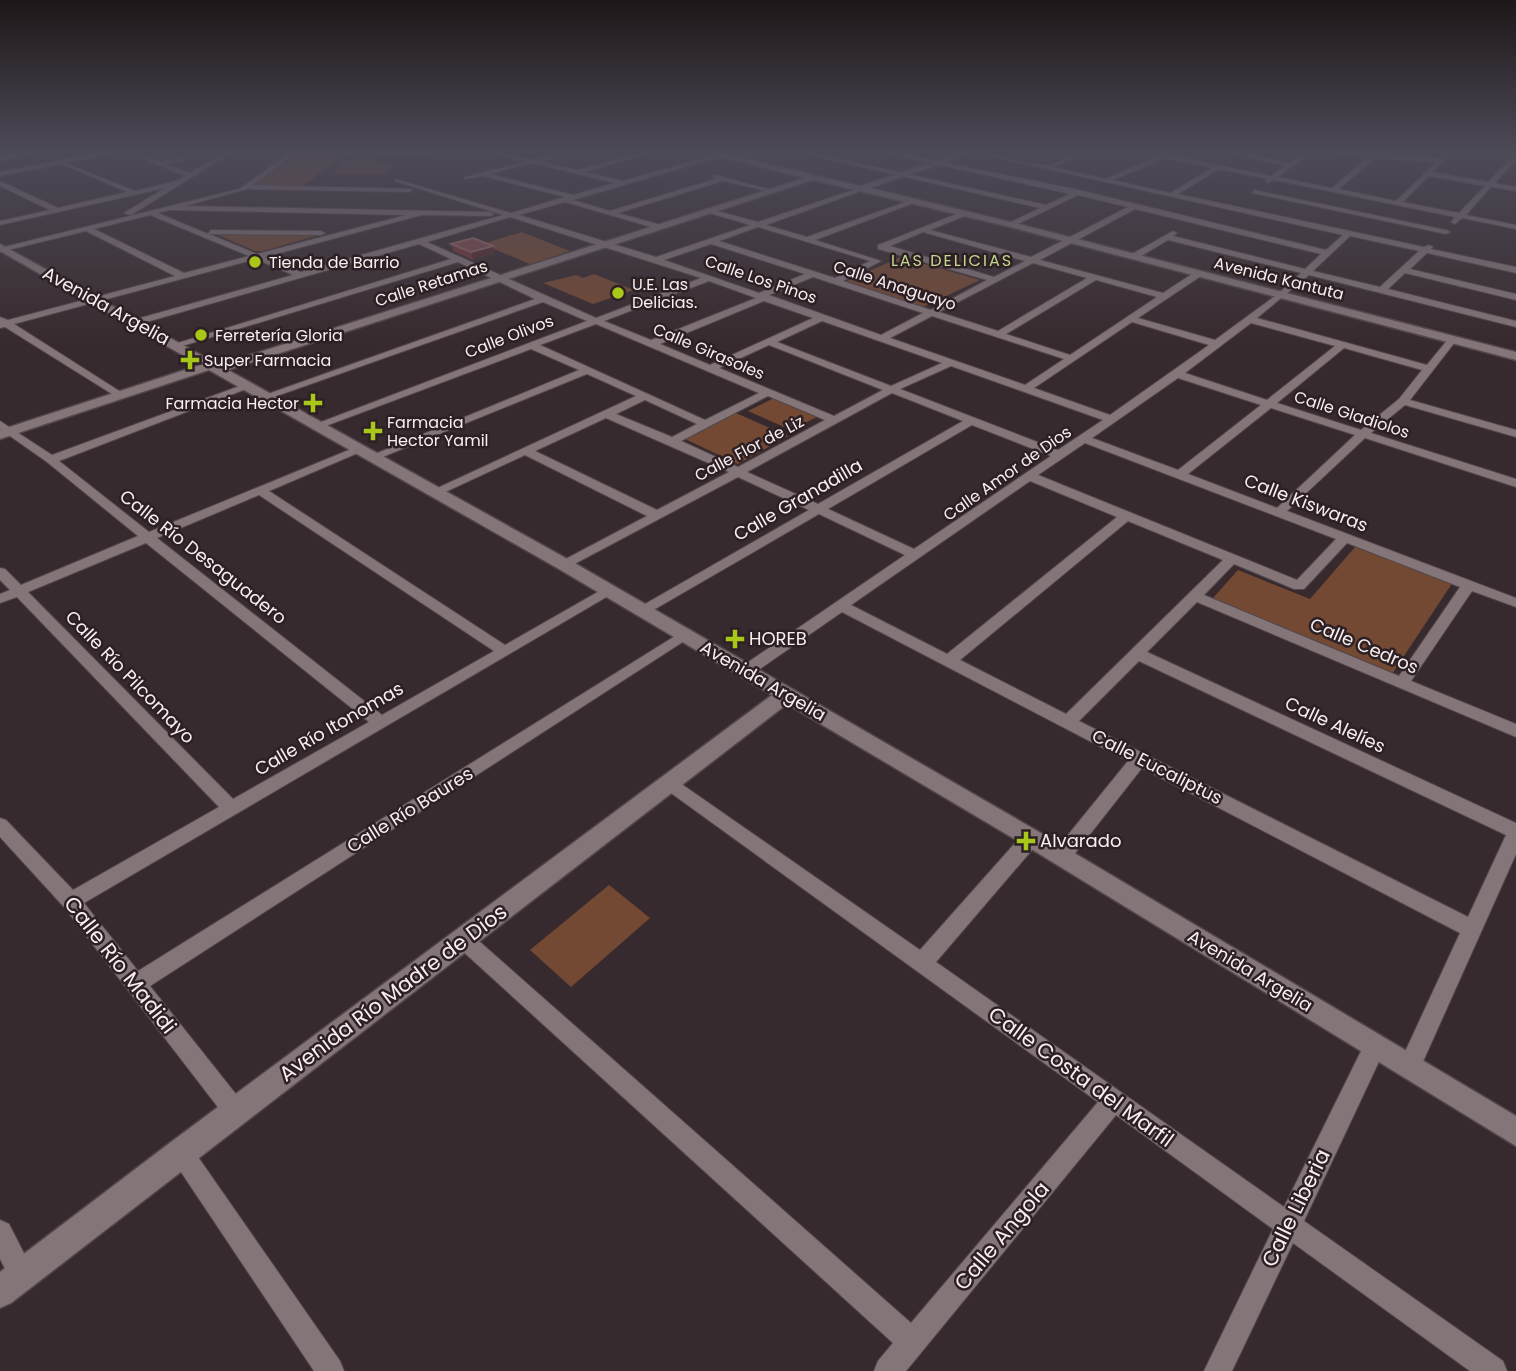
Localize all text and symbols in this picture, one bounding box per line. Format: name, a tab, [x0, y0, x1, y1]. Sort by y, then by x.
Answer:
district label: LAS DELICIAS	[891, 249, 1013, 272]
street label: Calle Los Pinos	[702, 250, 820, 309]
place label: Tienda de Barrio	[269, 251, 399, 274]
street label: Avenida Kantuta	[1212, 251, 1346, 306]
marker: Tienda de Barrio	[247, 254, 263, 270]
street label: Calle Retamas	[372, 254, 490, 313]
street label: Calle Anaguayo	[830, 255, 959, 316]
street label: Avenida Argelia	[38, 260, 174, 351]
place label: U.E. Las Delicias.	[632, 273, 697, 314]
marker: U.E. Las Delicias.	[610, 285, 626, 301]
street label: Calle Olivos	[462, 309, 557, 364]
street label: Calle Girasoles	[649, 318, 768, 385]
place label: Ferretería Gloria	[215, 324, 343, 347]
marker: Ferretería Gloria	[193, 327, 209, 343]
place label: Super Farmacia	[204, 349, 331, 372]
marker: Super Farmacia	[182, 352, 198, 368]
street label: Calle Gladiolos	[1291, 385, 1412, 444]
place label: Farmacia Hector	[165, 392, 299, 415]
marker: Farmacia Hector	[305, 395, 321, 411]
street label: Calle Flor de Liz	[690, 410, 808, 487]
place label: Farmacia Hector Yamil	[387, 411, 489, 452]
street label: Calle Amor de Dios	[939, 420, 1076, 526]
marker: Farmacia Hector Yamil	[365, 423, 381, 439]
street label: Calle Granadilla	[729, 452, 867, 547]
street label: Calle Kiswaras	[1241, 467, 1372, 538]
street label: Calle Río Desaguadero	[115, 484, 292, 630]
street label: Calle Río Pilcomayo	[60, 604, 201, 749]
street label: Calle Cedros	[1306, 611, 1422, 680]
place label: HOREB	[749, 626, 807, 651]
marker: HOREB	[727, 631, 743, 647]
street label: Avenida Argelia	[696, 634, 831, 727]
street label: Calle Río Itonomas	[250, 676, 408, 781]
street label: Calle Alelíes	[1281, 690, 1389, 759]
street label: Calle Eucaliptus	[1088, 723, 1227, 810]
street label: Calle Río Baures	[342, 761, 478, 858]
place label: Alvarado	[1040, 828, 1121, 853]
marker: Alvarado	[1018, 833, 1034, 849]
street label: Calle Río Madidi	[57, 890, 183, 1040]
street label: Avenida Río Madre de Dios	[273, 897, 513, 1088]
street label: Avenida Argelia	[1183, 923, 1317, 1018]
street label: Calle Costa del Marfil	[983, 999, 1180, 1154]
street label: Calle Liberia	[1254, 1144, 1337, 1272]
street label: Calle Angola	[947, 1175, 1056, 1296]

